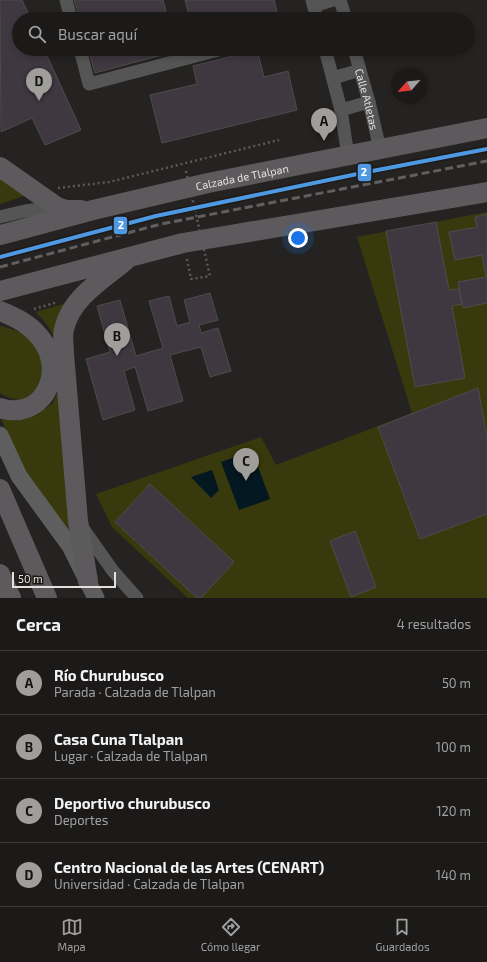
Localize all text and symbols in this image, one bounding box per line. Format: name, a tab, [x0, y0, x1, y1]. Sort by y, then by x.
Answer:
search box	[12, 12, 475, 56]
icon: search	[26, 23, 48, 45]
text: Buscar aquí	[58, 25, 137, 43]
street label: Calle Atletas	[353, 67, 382, 132]
pin: D	[26, 68, 52, 101]
north arrow	[391, 68, 427, 104]
pin: A	[311, 108, 337, 141]
street label: Calzada de Tlalpan	[194, 161, 289, 192]
line badge: 2	[357, 163, 372, 182]
text: 2	[361, 165, 367, 178]
line badge: 2	[113, 216, 128, 235]
text: 2	[118, 218, 124, 231]
your location	[288, 228, 308, 248]
pin: B	[104, 323, 130, 356]
pin: C	[233, 448, 259, 481]
scale bar	[12, 570, 116, 589]
text: 50 m	[18, 572, 43, 585]
text: Cerca	[16, 614, 61, 634]
text: 4 resultados	[397, 616, 471, 632]
text: Río Churubusco	[54, 666, 164, 684]
text: A	[25, 675, 33, 691]
text: 50 m	[442, 675, 471, 691]
text: Parada · Calzada de Tlalpan	[54, 684, 216, 700]
text: Casa Cuna Tlalpan	[54, 730, 183, 748]
text: B	[25, 739, 33, 755]
text: 100 m	[436, 739, 471, 755]
text: Lugar · Calzada de Tlalpan	[54, 748, 208, 764]
text: Deportivo churubusco	[54, 794, 211, 812]
text: C	[25, 803, 33, 819]
text: 120 m	[436, 803, 471, 819]
text: Deportes	[54, 812, 108, 828]
text: Centro Nacional de las Artes (CENART)	[54, 858, 324, 876]
text: D	[25, 867, 33, 883]
text: 140 m	[436, 867, 471, 883]
text: Universidad · Calzada de Tlalpan	[54, 876, 245, 892]
tab: Mapa	[58, 916, 86, 953]
tab: Cómo llegar	[201, 916, 260, 953]
tab: Guardados	[375, 916, 429, 953]

